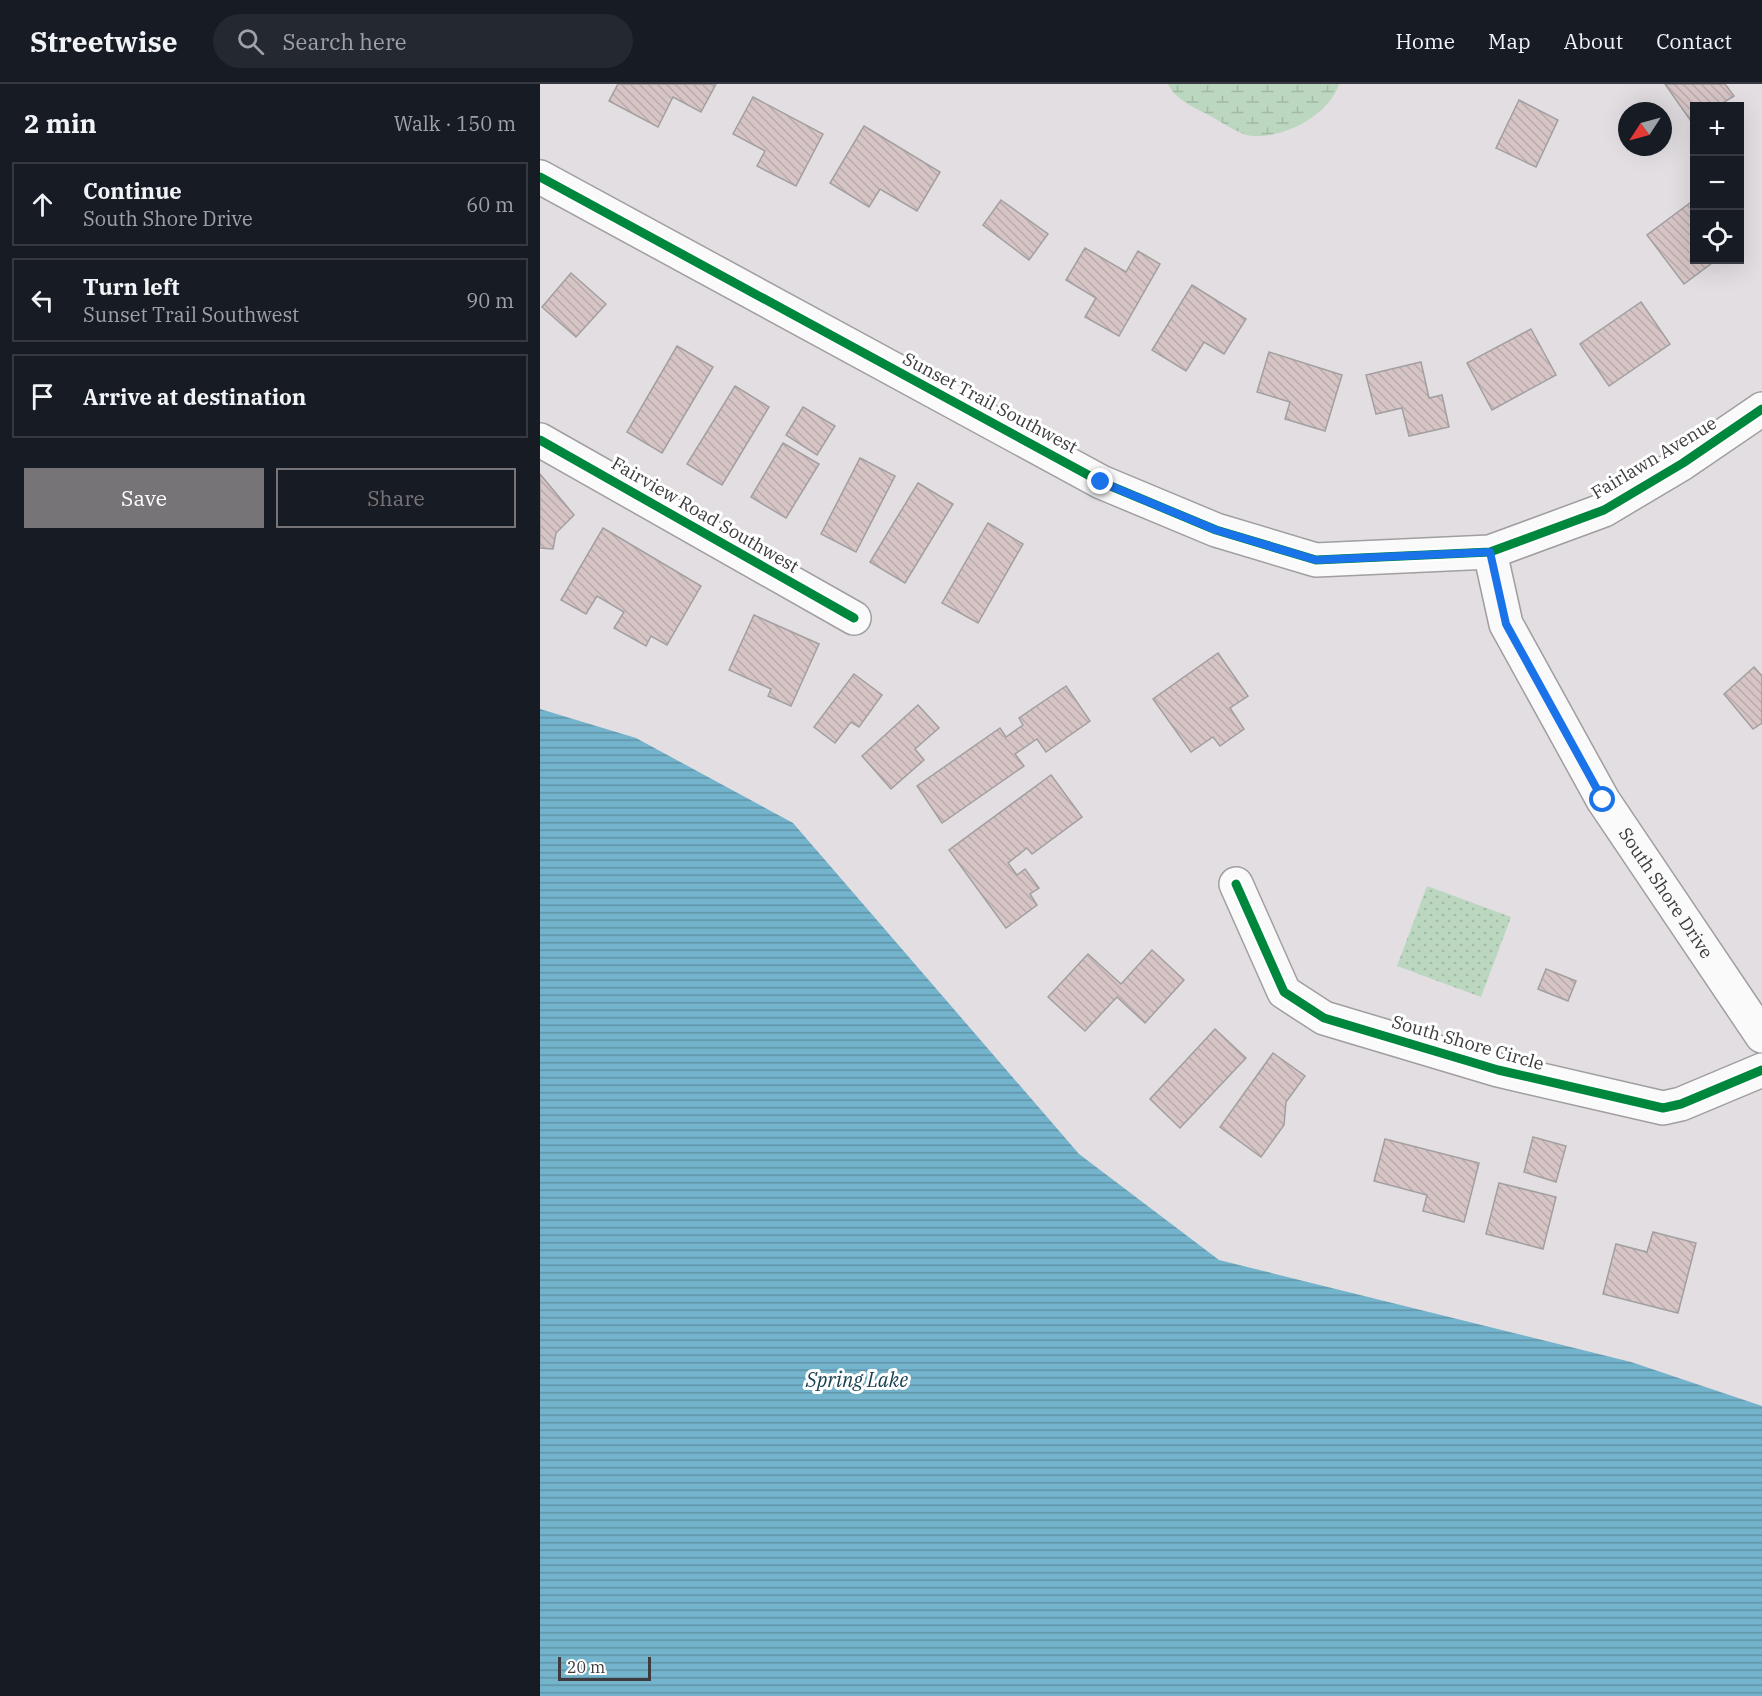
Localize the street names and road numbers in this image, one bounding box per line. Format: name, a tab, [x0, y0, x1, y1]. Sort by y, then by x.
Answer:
street label: Sunset Trail Southwest	[899, 347, 1082, 458]
street label: Fairlawn Avenue	[1587, 411, 1721, 504]
street label: Fairview Road Southwest	[607, 451, 803, 578]
street label: South Shore Drive	[1614, 823, 1718, 963]
street label: South Shore Circle	[1389, 1010, 1547, 1075]

